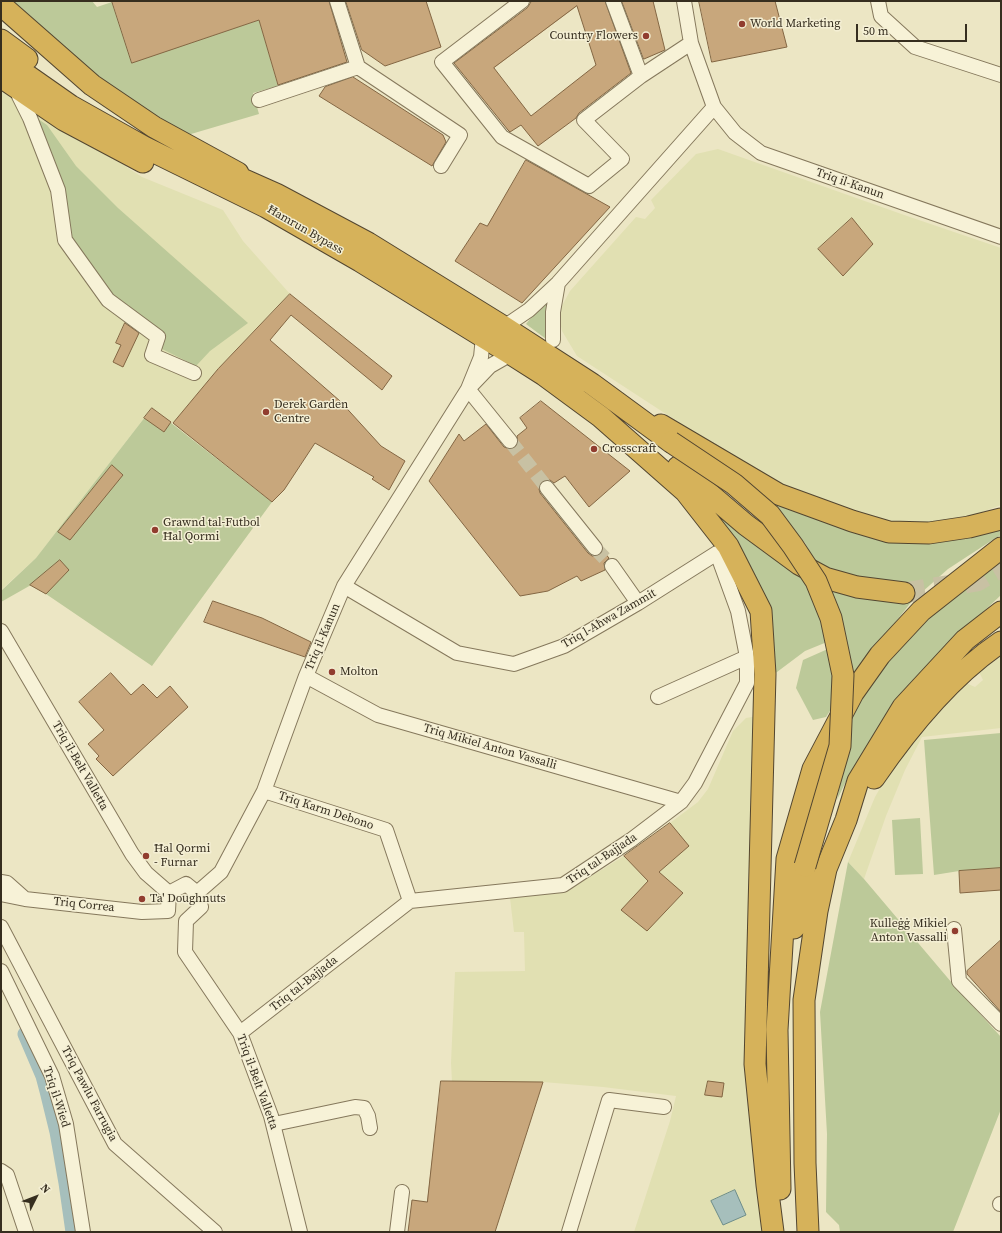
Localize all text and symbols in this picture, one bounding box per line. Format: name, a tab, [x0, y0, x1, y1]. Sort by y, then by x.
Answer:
scale bar	[858, 16, 969, 42]
place label: World Marketing	[750, 17, 840, 31]
marker: World Marketing	[737, 19, 747, 29]
text: 50 m	[863, 23, 889, 39]
place label: Country Flowers	[549, 29, 638, 43]
marker: Country Flowers	[641, 31, 651, 41]
street label: Triq il-Kanun	[814, 166, 886, 202]
street label: Ħamrun Bypass	[264, 202, 346, 258]
place label: Derek Garden Centre	[274, 398, 348, 426]
marker: Derek Garden Centre	[261, 407, 271, 417]
place label: Crosscraft	[602, 442, 656, 456]
marker: Crosscraft	[589, 444, 599, 454]
place label: Grawnd tal-Futbol Ħal Qormi	[163, 516, 260, 544]
marker: Grawnd tal-Futbol Ħal Qormi	[150, 525, 160, 535]
street label: Triq l-Aħwa Zammit	[559, 586, 659, 652]
street label: Triq il-Kanun	[302, 601, 344, 673]
place label: Molton	[340, 665, 378, 679]
marker: Molton	[327, 667, 337, 677]
street label: Triq il-Belt Valletta	[49, 719, 111, 813]
street label: Triq Mikiel Anton Vassalli	[422, 721, 558, 773]
street label: Triq Karm Debono	[276, 789, 376, 833]
street label: Triq tal-Bajjada	[564, 830, 640, 888]
place label: Ħal Qormi - Furnar	[154, 842, 210, 870]
marker: Ħal Qormi - Furnar	[141, 851, 151, 861]
place label: Ta' Doughnuts	[150, 892, 226, 906]
marker: Ta' Doughnuts	[137, 894, 147, 904]
street label: Triq Correa	[53, 895, 115, 915]
place label: Kulleġġ Mikiel Anton Vassalli	[870, 917, 947, 945]
marker: Kulleġġ Mikiel Anton Vassalli	[950, 926, 960, 936]
street label: Triq tal-Bajjada	[267, 953, 341, 1015]
street label: Triq il-Belt Valletta	[233, 1032, 281, 1132]
street label: Triq Pawlu Farrugia	[58, 1044, 120, 1144]
street label: Triq il-Wied	[39, 1065, 73, 1129]
north arrow	[16, 1177, 56, 1217]
text: N	[37, 1181, 54, 1197]

